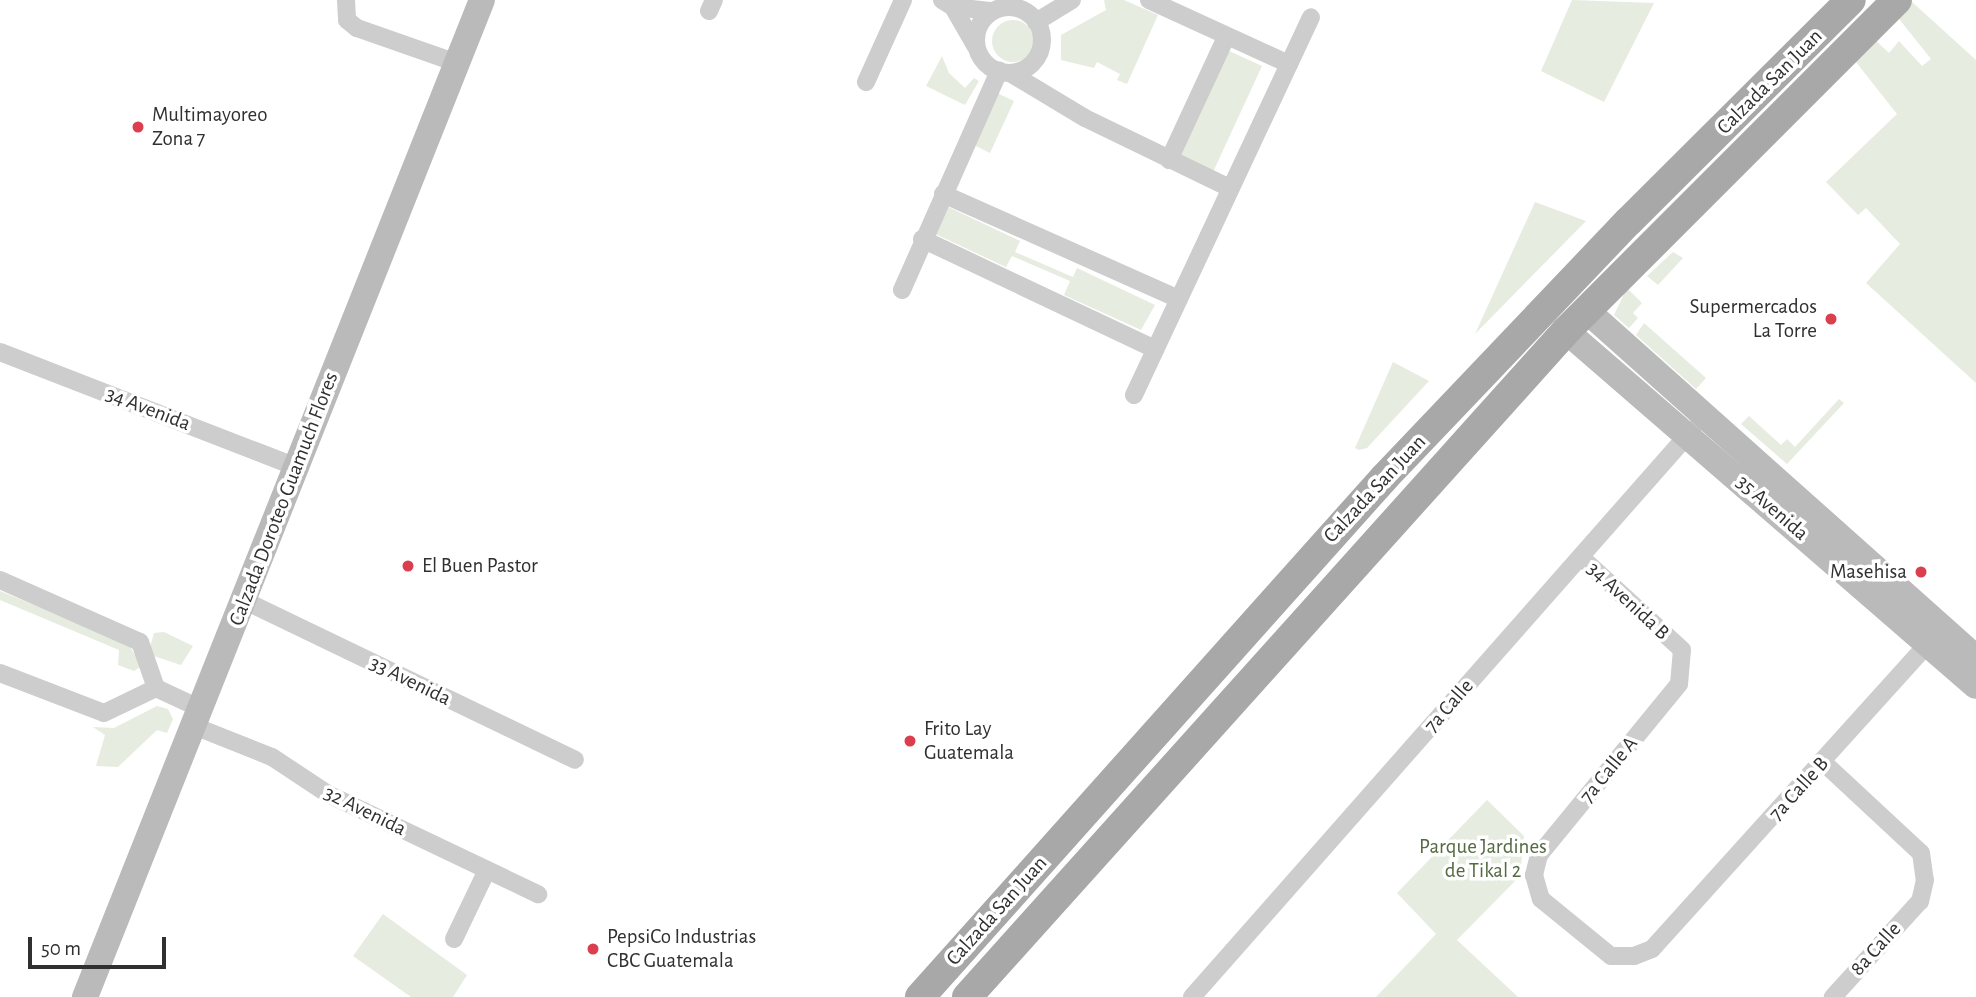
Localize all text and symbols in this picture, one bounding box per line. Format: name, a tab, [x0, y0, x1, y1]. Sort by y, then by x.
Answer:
street label: Calzada San Juan	[1712, 24, 1828, 140]
place label: Multimayoreo Zona 7	[152, 102, 268, 152]
marker: Multimayoreo Zona 7	[130, 119, 146, 135]
place label: Supermercados La Torre	[1689, 294, 1817, 344]
marker: Supermercados La Torre	[1823, 311, 1839, 327]
street label: Calzada Doroteo Guamuch Flores	[224, 369, 344, 629]
street label: 34 Avenida	[102, 381, 194, 437]
street label: Calzada San Juan	[1318, 430, 1432, 548]
street label: 35 Avenida	[1731, 470, 1813, 546]
place label: El Buen Pastor	[422, 553, 538, 579]
street label: 34 Avenida B	[1582, 557, 1674, 645]
marker: El Buen Pastor	[400, 558, 416, 574]
place label: Masehisa	[1830, 559, 1907, 585]
marker: Masehisa	[1913, 564, 1929, 580]
street label: 33 Avenida	[365, 651, 455, 711]
street label: 7a Calle	[1419, 674, 1479, 738]
place label: Frito Lay Guatemala	[924, 716, 1014, 766]
street label: 7a Calle A	[1575, 732, 1643, 808]
marker: Frito Lay Guatemala	[902, 733, 918, 749]
street label: 7a Calle B	[1764, 752, 1834, 826]
street label: 32 Avenida	[320, 780, 410, 842]
park label: Parque Jardines de Tikal 2	[1419, 834, 1547, 884]
street label: Calzada San Juan	[941, 851, 1053, 971]
street label: 8a Calle	[1845, 917, 1907, 981]
scale bar	[32, 923, 170, 967]
place label: PepsiCo Industrias CBC Guatemala	[607, 924, 756, 974]
text: 50 m	[41, 938, 81, 959]
marker: PepsiCo Industrias CBC Guatemala	[585, 941, 601, 957]

